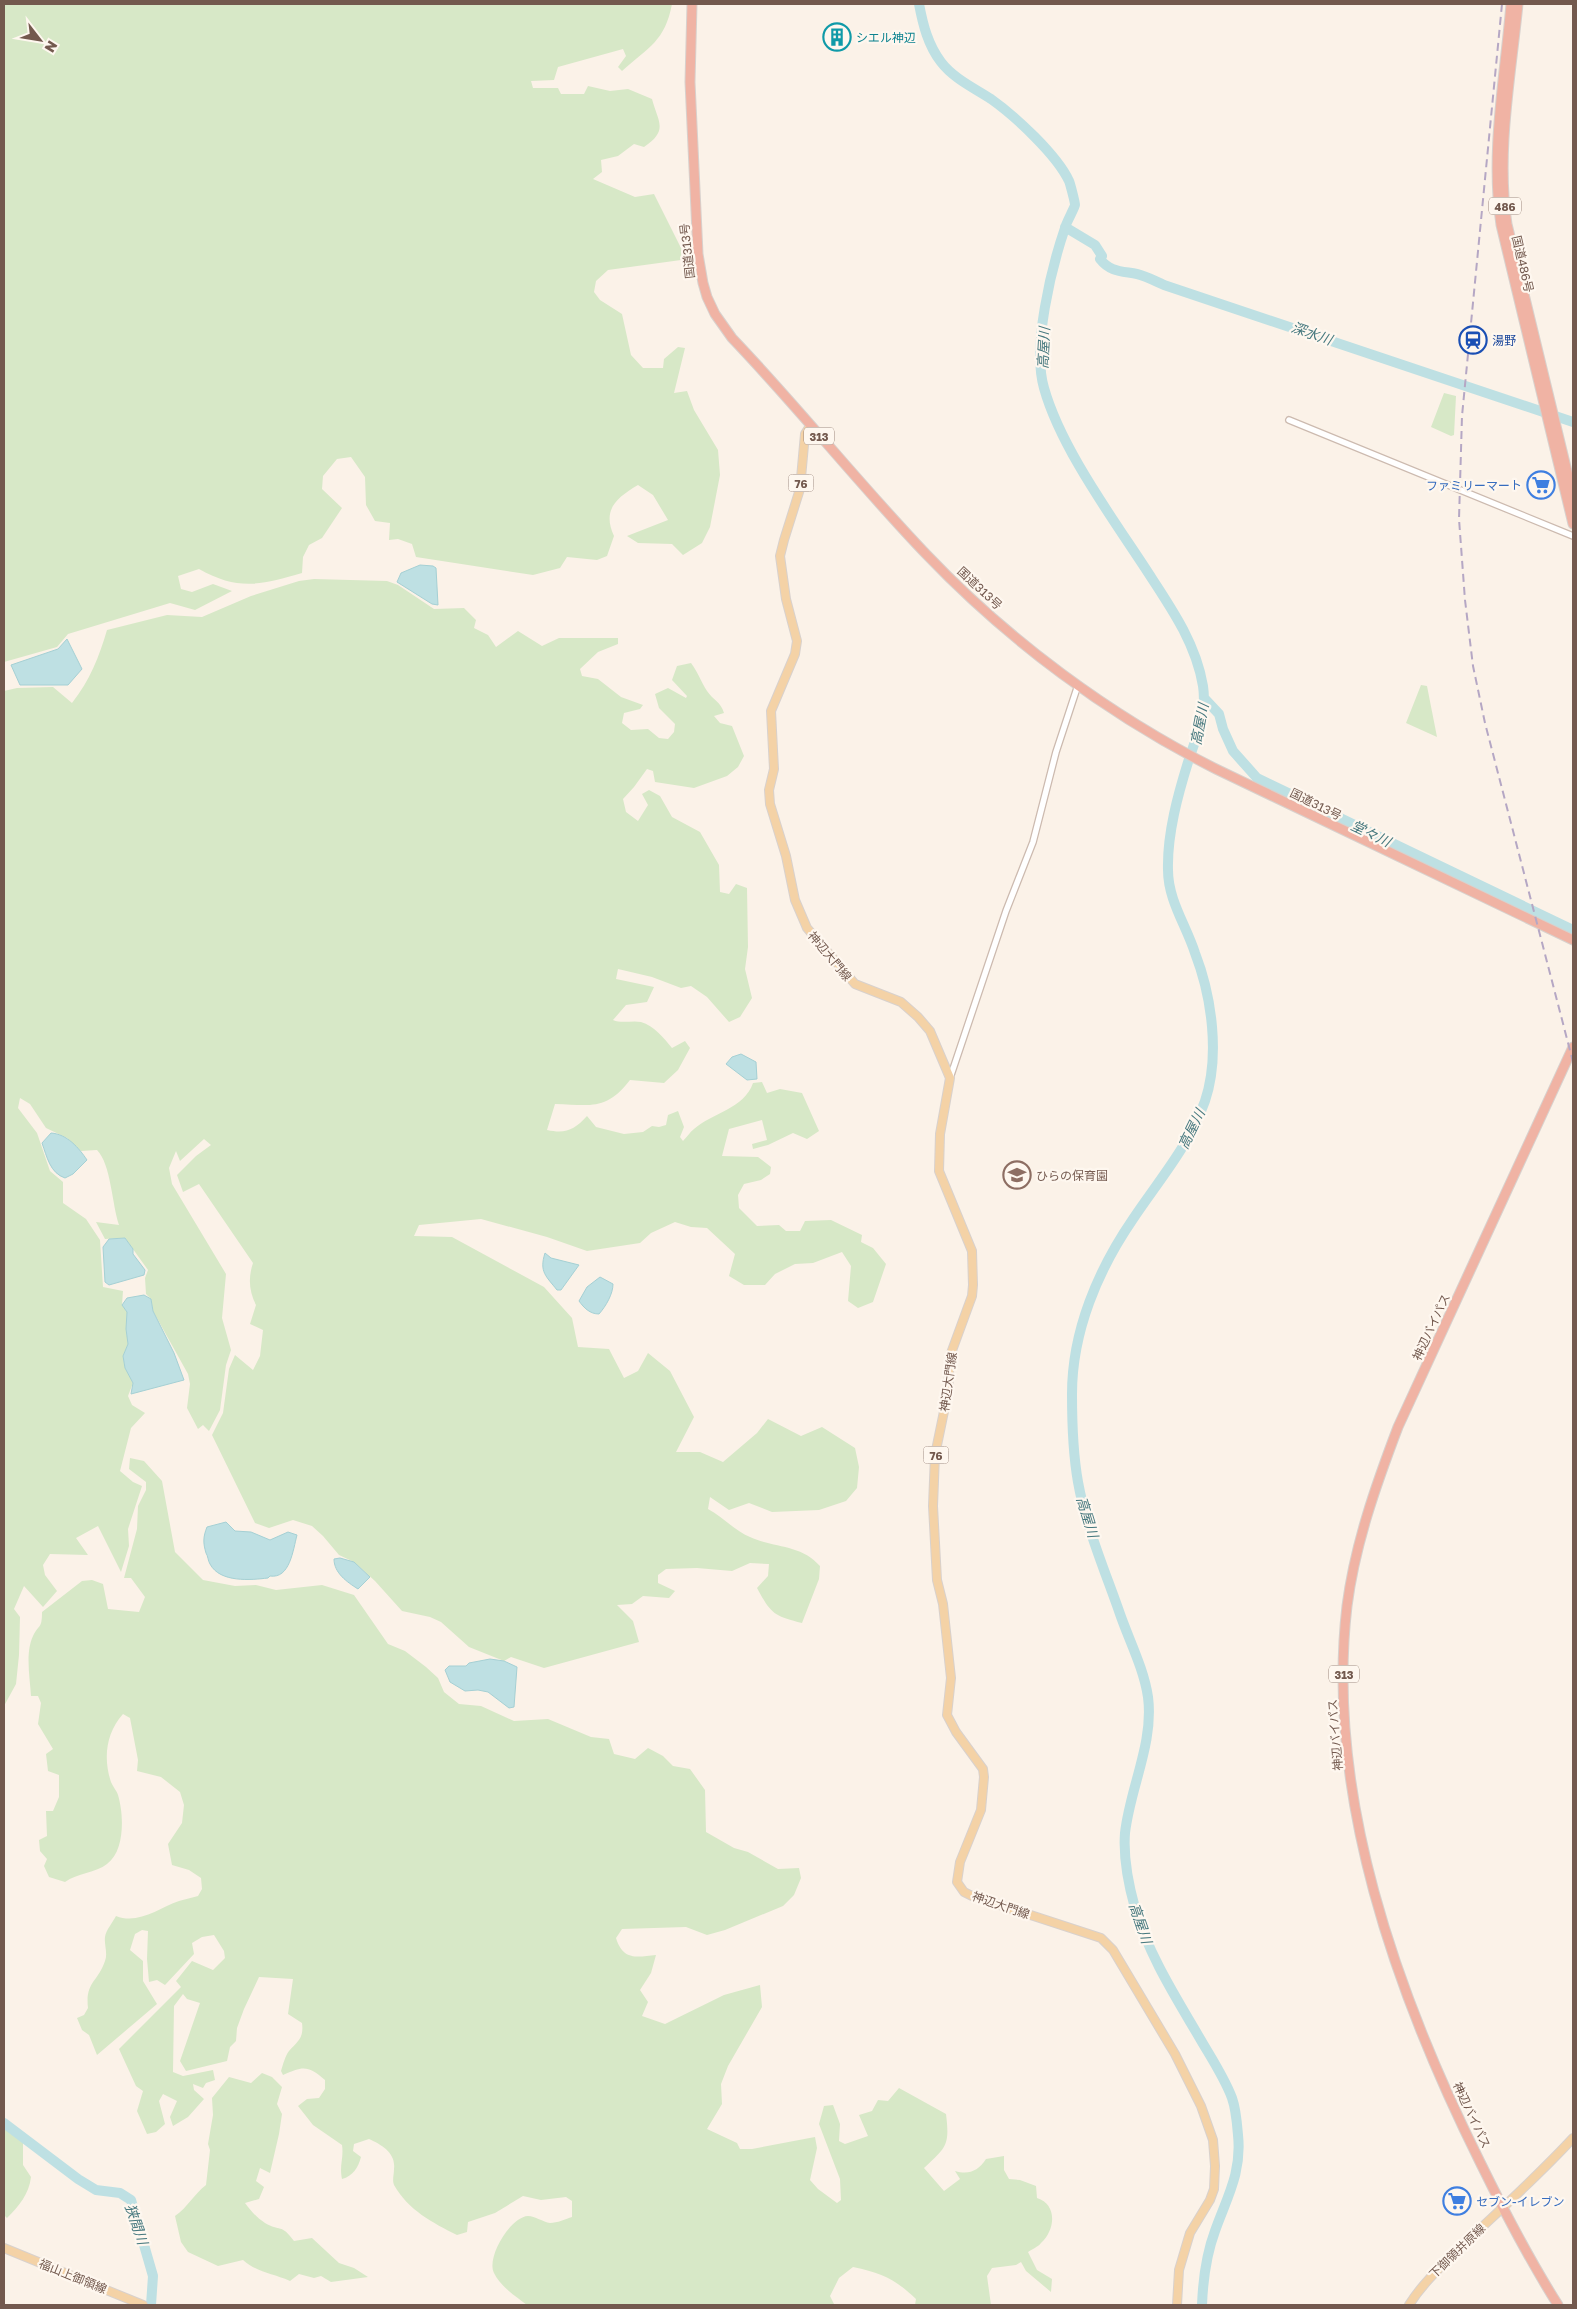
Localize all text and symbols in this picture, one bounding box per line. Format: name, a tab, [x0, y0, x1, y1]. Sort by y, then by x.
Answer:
north arrow	[15, 15, 65, 65]
building icon: シエル神辺	[822, 22, 852, 52]
place label: シエル神辺	[856, 30, 916, 45]
text: N	[42, 38, 62, 56]
road number: 486	[1489, 198, 1521, 215]
street label: 国道313号	[677, 222, 697, 280]
street label: 国道486号	[1509, 234, 1537, 294]
water label: 深水川	[1289, 318, 1337, 349]
water label: 高屋川	[1033, 325, 1053, 369]
station icon: 湯野	[1458, 325, 1488, 355]
place label: 湯野	[1492, 333, 1516, 348]
road number: 313	[804, 428, 834, 444]
supermarket icon: ファミリーマート	[1526, 470, 1556, 500]
road number: 76	[788, 474, 814, 492]
place label: ファミリーマート	[1426, 478, 1522, 493]
street label: 国道313号	[954, 563, 1006, 613]
water label: 高屋川	[1187, 700, 1212, 746]
street label: 国道313号	[1288, 785, 1344, 823]
water label: 堂々川	[1348, 816, 1395, 851]
street label: 神辺大門線	[805, 928, 855, 984]
water label: 高屋川	[1174, 1105, 1209, 1152]
school or university icon: ひらの保育園	[1002, 1160, 1032, 1190]
place label: ひらの保育園	[1036, 1168, 1108, 1183]
street label: 神辺バイパス	[1409, 1291, 1453, 1363]
street label: 神辺大門線	[936, 1351, 960, 1413]
road number: 76	[924, 1446, 948, 1464]
water label: 高屋川	[1074, 1494, 1103, 1541]
road number: 313	[1329, 1666, 1359, 1682]
street label: 神辺バイパス	[1324, 1699, 1346, 1771]
street label: 神辺大門線	[970, 1888, 1032, 1922]
water label: 高屋川	[1126, 1900, 1157, 1948]
street label: 神辺バイパス	[1450, 2079, 1494, 2151]
supermarket icon: セブン-イレブン	[1442, 2186, 1472, 2216]
place label: セブン-イレブン	[1476, 2194, 1565, 2209]
water label: 狭間川	[122, 2201, 153, 2249]
street label: 下御領井原線	[1426, 2221, 1488, 2281]
street label: 福山上御領線	[37, 2256, 109, 2296]

